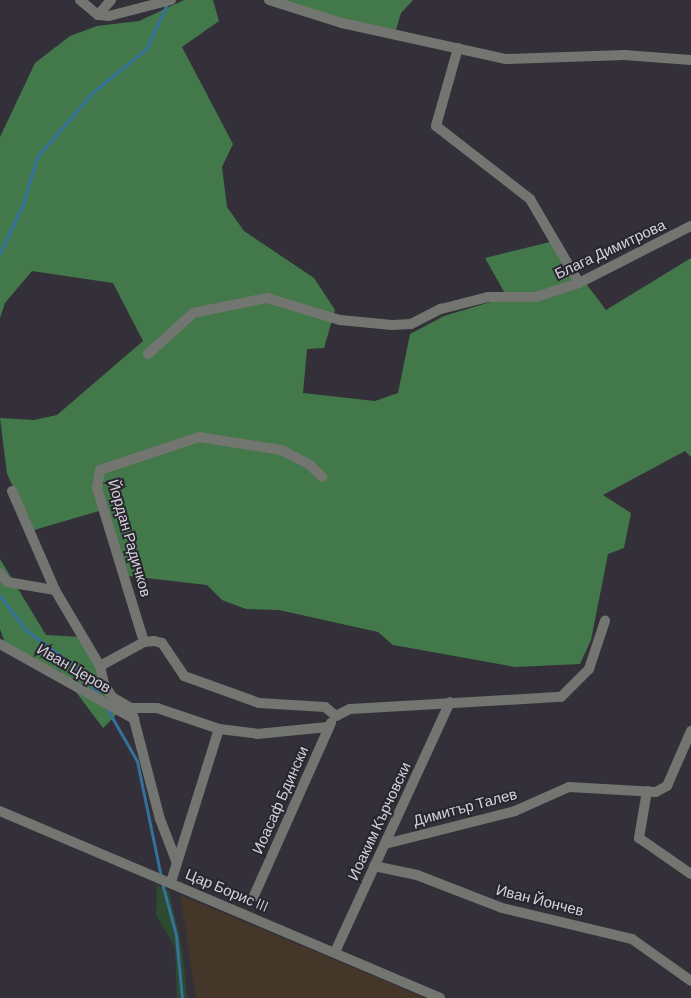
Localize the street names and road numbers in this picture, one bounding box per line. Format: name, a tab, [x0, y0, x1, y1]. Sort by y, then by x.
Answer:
street label: Блага Димитрова	[552, 215, 668, 283]
street label: Йордан Радичков	[105, 477, 155, 599]
street label: Иван Церов	[34, 640, 114, 696]
street label: Иоасаф Бдински	[248, 743, 312, 857]
street label: Иоаким Кърчовски	[344, 759, 414, 883]
street label: Димитър Талев	[411, 784, 519, 830]
street label: Цар Борис III	[183, 864, 271, 916]
street label: Иван Йончев	[494, 880, 586, 920]

